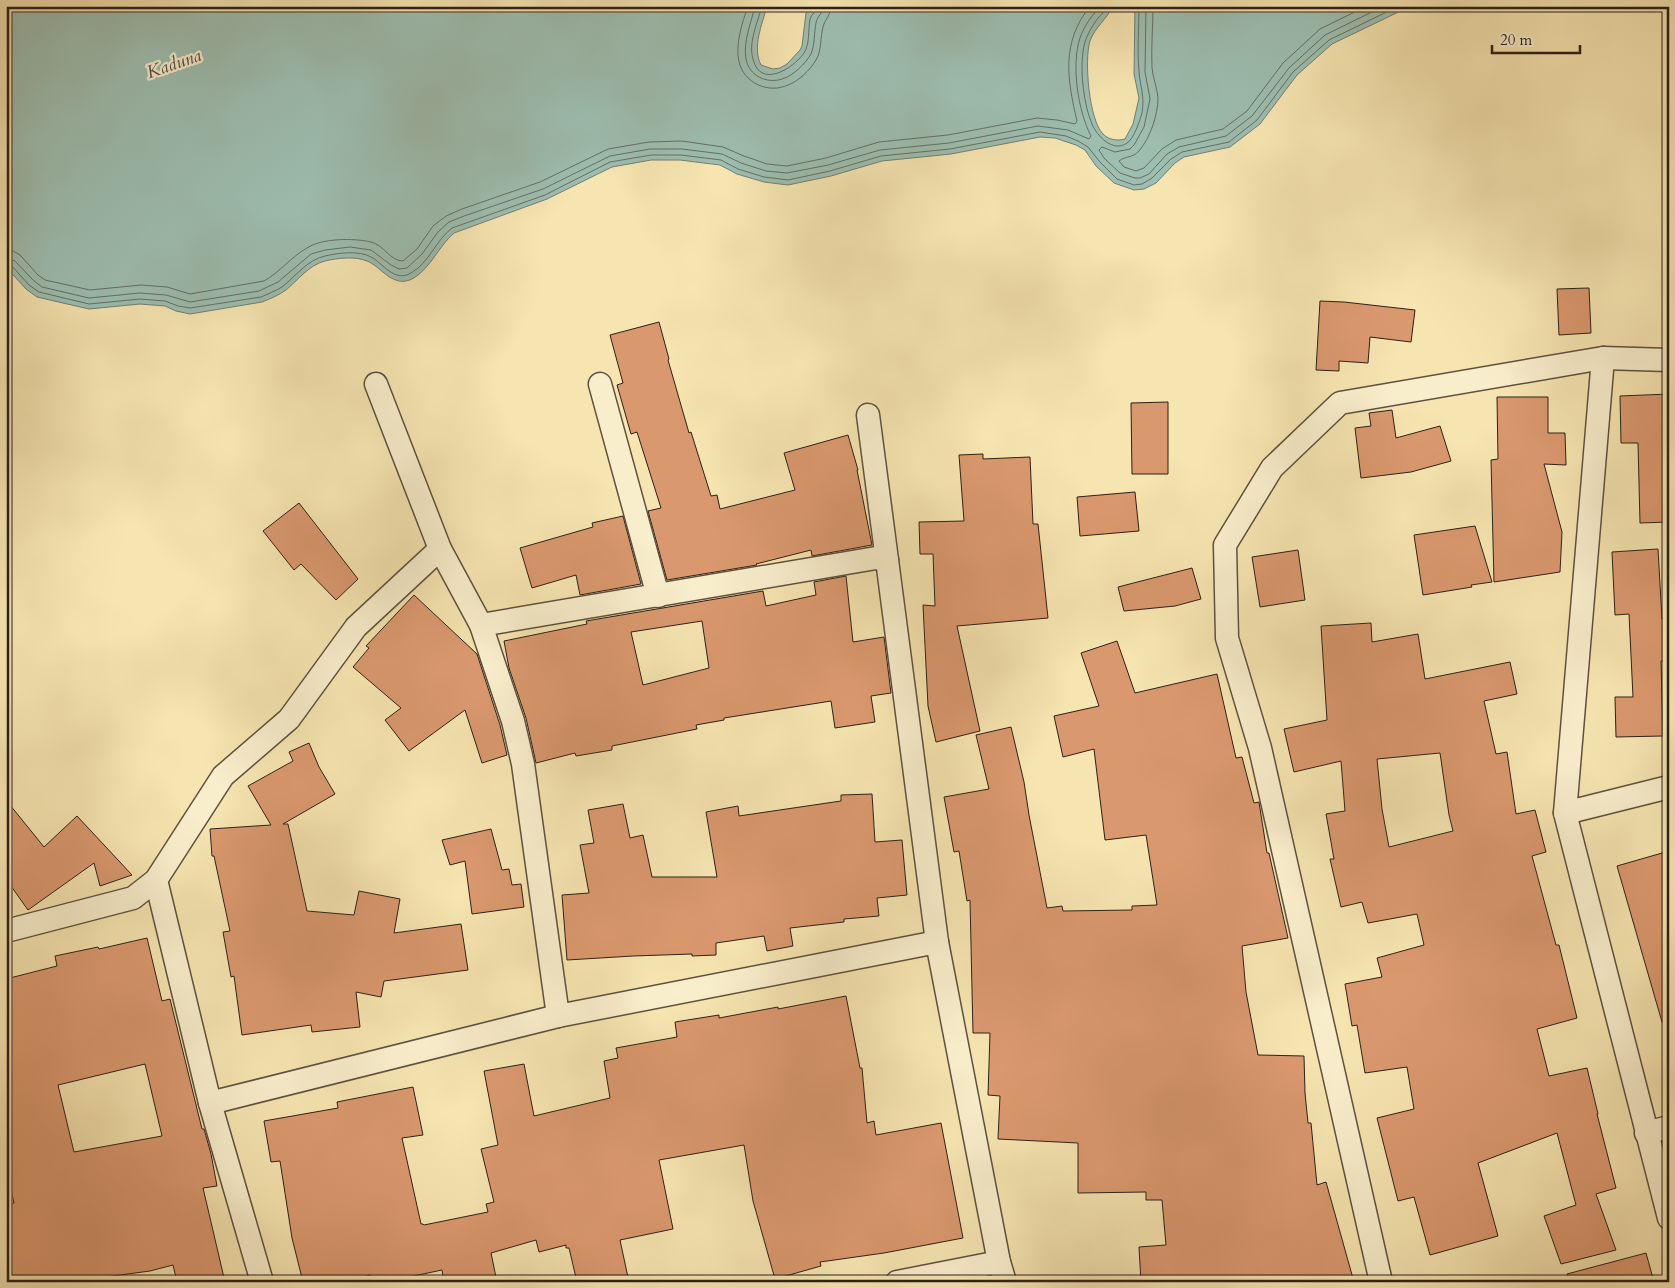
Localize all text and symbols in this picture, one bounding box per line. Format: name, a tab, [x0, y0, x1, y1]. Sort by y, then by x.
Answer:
scale bar	[1492, 22, 1580, 54]
text: 20 m	[1500, 30, 1532, 50]
water label: Kaduna	[143, 43, 205, 85]

